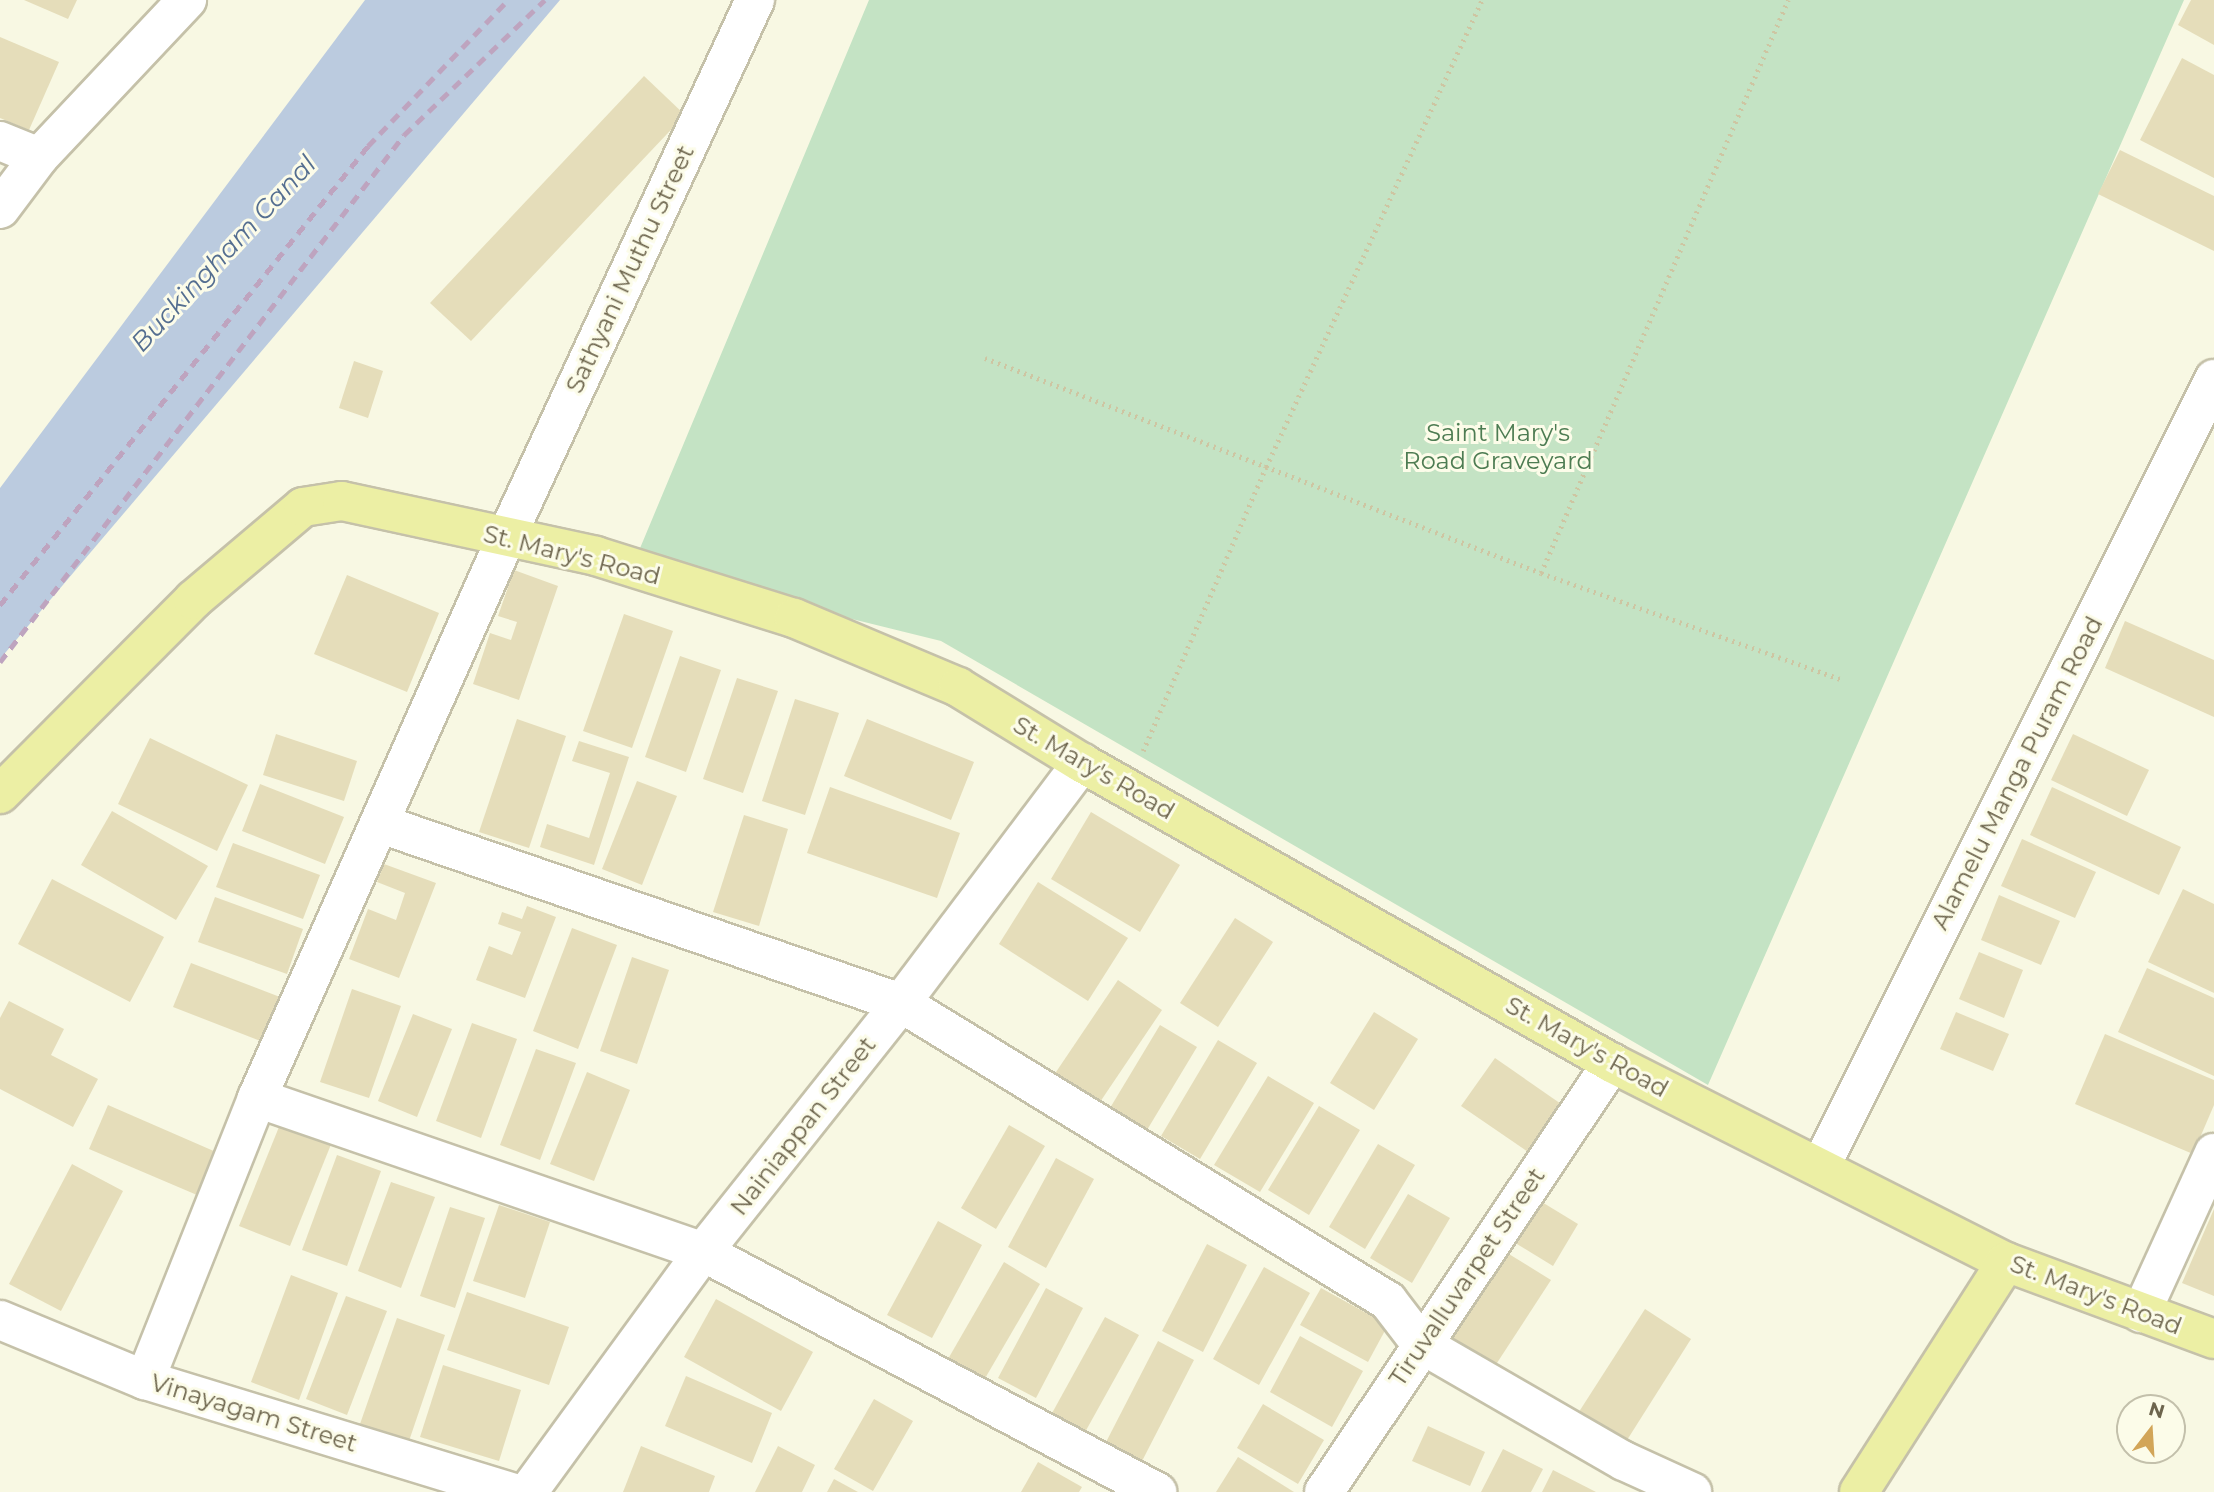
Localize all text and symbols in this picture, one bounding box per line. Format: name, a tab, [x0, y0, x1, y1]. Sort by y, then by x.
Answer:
street label: Sathyani Muthu Street	[560, 141, 700, 397]
water label: Buckingham Canal	[125, 149, 323, 359]
park label: Saint Mary's Road Graveyard	[1403, 419, 1593, 475]
street label: St. Mary's Road	[481, 519, 663, 591]
street label: Alamelu Manga Puram Road	[1925, 612, 2109, 934]
street label: St. Mary's Road	[1008, 710, 1180, 826]
street label: St. Mary's Road	[1501, 990, 1673, 1104]
street label: Nainiappan Street	[724, 1031, 882, 1221]
street label: Tiruvalluvarpet Street	[1383, 1162, 1551, 1392]
street label: St. Mary's Road	[2006, 1249, 2186, 1341]
street label: Vinayagam Street	[147, 1368, 361, 1458]
north arrow	[2116, 1394, 2186, 1464]
text: N	[2146, 1397, 2167, 1424]

